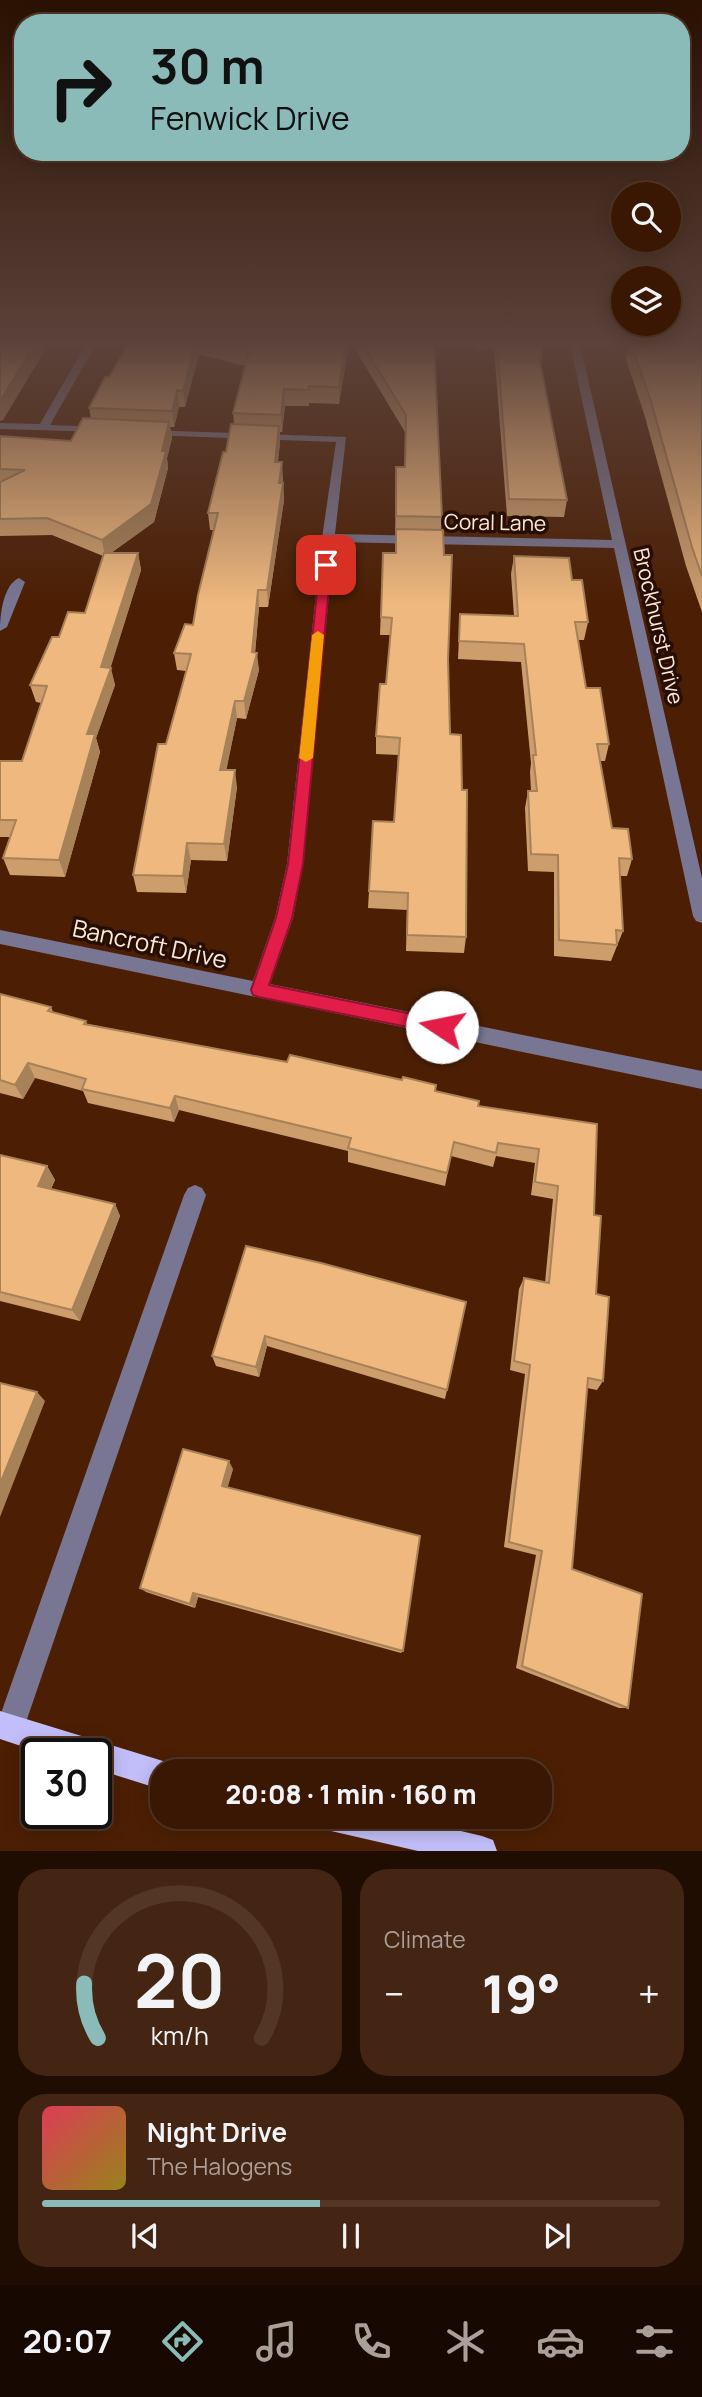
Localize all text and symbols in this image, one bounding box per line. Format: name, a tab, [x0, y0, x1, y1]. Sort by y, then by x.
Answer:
text: 30 m	[150, 32, 265, 99]
icon: right	[35, 42, 126, 133]
text: Fenwick Drive	[150, 96, 350, 140]
map controls	[611, 182, 681, 336]
button: search	[611, 182, 681, 252]
button: layers	[611, 266, 681, 336]
street label: Coral Lane	[444, 507, 546, 537]
pin	[296, 535, 356, 595]
street label: Brockhurst Drive	[627, 545, 691, 707]
icon: arrive	[307, 546, 345, 584]
street label: Bancroft Drive	[70, 911, 230, 975]
position arrow	[405, 990, 479, 1064]
speed limit sign: 30	[21, 1738, 112, 1829]
text: 20:08 · 1 min · 160 m	[225, 1776, 477, 1812]
text: Climate	[384, 1923, 466, 1955]
text: 20	[134, 1931, 226, 2031]
text: 19°	[482, 1958, 561, 2029]
text: −	[384, 1967, 405, 2019]
text: +	[638, 1967, 660, 2019]
text: km/h	[151, 2018, 209, 2053]
text: Night Drive	[147, 2114, 287, 2150]
text: The Halogens	[147, 2150, 292, 2182]
icon: previous	[126, 2217, 164, 2255]
icon: pause	[332, 2217, 370, 2255]
icon: next	[538, 2217, 576, 2255]
icon: directions	[158, 2317, 207, 2366]
icon: music	[252, 2317, 301, 2366]
icon: phone	[347, 2317, 396, 2366]
icon: climate	[441, 2317, 490, 2366]
icon: car	[536, 2317, 585, 2366]
icon: filters	[630, 2317, 679, 2366]
text: 20:07	[23, 2319, 112, 2363]

